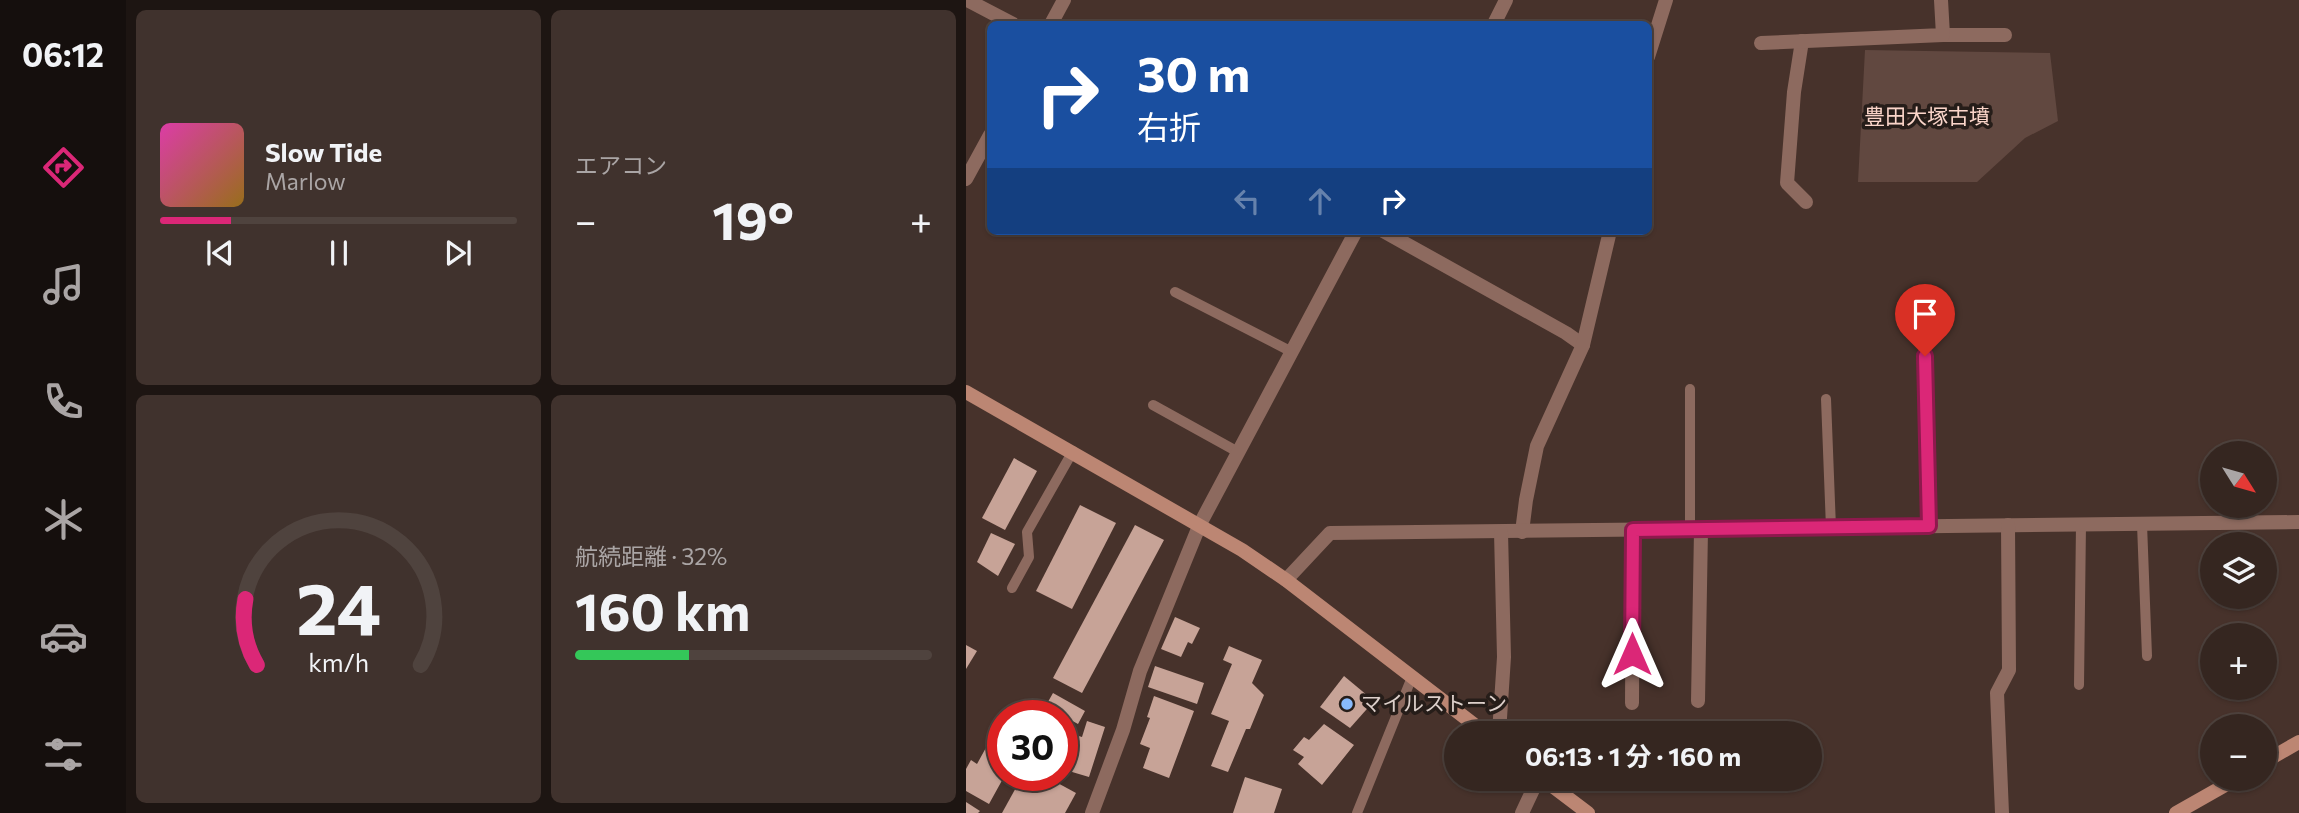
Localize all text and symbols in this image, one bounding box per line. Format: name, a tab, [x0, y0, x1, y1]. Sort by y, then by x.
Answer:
text: 06:12	[22, 34, 104, 74]
text: 30 m	[1137, 42, 1250, 102]
icon: right	[1022, 49, 1113, 140]
park label: 豊田大塚古墳	[1864, 103, 1990, 128]
text: 右折	[1137, 106, 1201, 146]
text: Slow Tide	[265, 136, 382, 167]
icon: directions	[39, 143, 88, 192]
text: エアコン	[575, 151, 667, 179]
text: Marlow	[265, 167, 346, 195]
icon: left	[1228, 182, 1266, 220]
icon: ahead	[1301, 182, 1339, 220]
icon: right	[1374, 182, 1412, 220]
text: 19°	[712, 187, 794, 251]
text: −	[575, 196, 597, 243]
text: +	[910, 196, 932, 243]
icon: previous	[201, 234, 239, 272]
icon: pause	[320, 234, 358, 272]
icon: next	[439, 234, 477, 272]
icon: music	[39, 260, 88, 309]
pin	[1895, 284, 1955, 356]
icon: arrive	[1906, 295, 1944, 333]
icon: phone	[39, 377, 88, 426]
north arrow	[2200, 441, 2277, 518]
map controls	[2200, 441, 2277, 791]
icon: climate	[39, 495, 88, 544]
button: layers	[2200, 532, 2277, 609]
text: 航続距離 · 32%	[575, 542, 727, 570]
text: 24	[296, 561, 381, 650]
text: 160 km	[575, 578, 750, 642]
icon: car	[39, 612, 88, 661]
position arrow	[1595, 617, 1669, 691]
button: +	[2200, 623, 2277, 700]
text: km/h	[308, 647, 369, 677]
place label: マイルストーン	[1361, 690, 1507, 715]
marker: マイルストーン	[1339, 696, 1355, 712]
speed limit sign: 30	[987, 700, 1078, 791]
button: −	[2200, 714, 2277, 791]
icon: filters	[39, 730, 88, 779]
text: 06:13 · 1 分 · 160 m	[1525, 740, 1741, 771]

